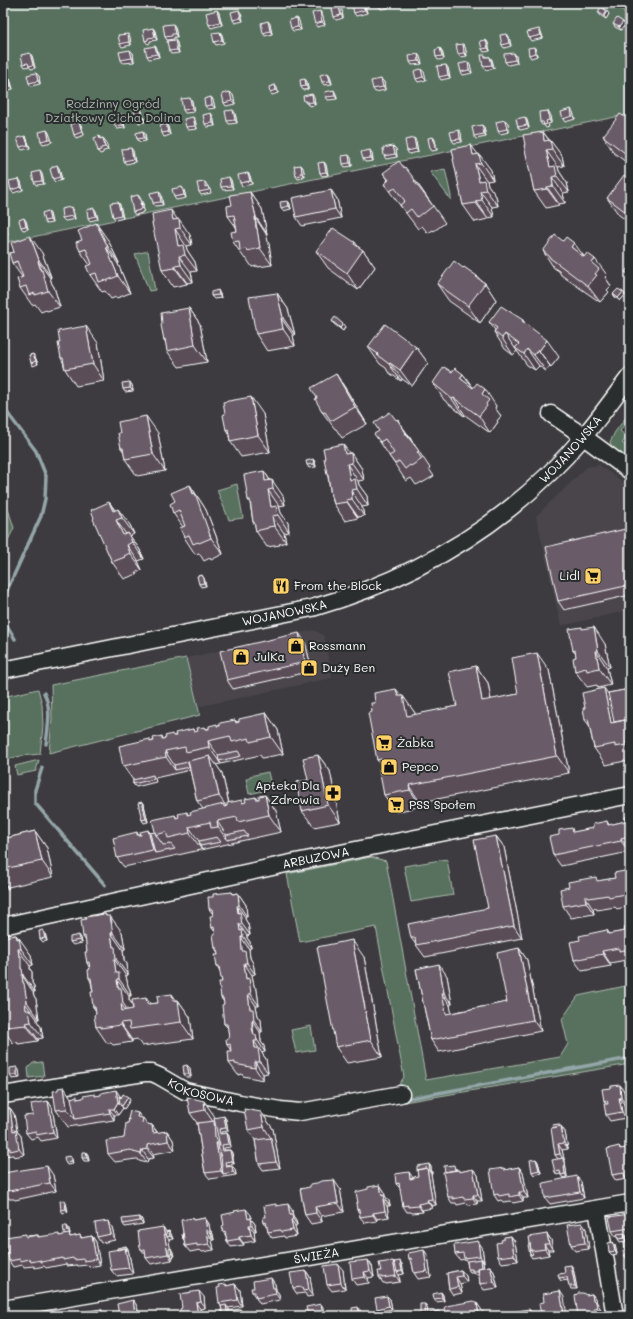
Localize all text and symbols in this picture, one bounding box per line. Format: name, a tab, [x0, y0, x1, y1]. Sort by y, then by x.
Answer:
park label: Rodzinny Ogród Działkowy Cicha Dolina	[45, 95, 181, 125]
street label: WOJANOWSKA	[535, 412, 605, 486]
supermarket icon: Lidl	[583, 566, 603, 586]
place label: Lidl	[559, 567, 580, 583]
restaurant icon: From the Block	[271, 576, 291, 596]
place label: From the Block	[294, 577, 382, 593]
street label: WOJANOWSKA	[240, 595, 328, 629]
shop icon: Rossmann	[286, 636, 306, 656]
place label: Rossmann	[309, 637, 366, 653]
shop icon: JulKa	[231, 647, 251, 667]
place label: JulKa	[254, 648, 285, 664]
shop icon: Duży Ben	[299, 658, 319, 678]
place label: Duży Ben	[322, 659, 375, 675]
supermarket icon: Żabka	[374, 733, 394, 753]
place label: Żabka	[397, 734, 434, 750]
shop icon: Pepco	[379, 757, 399, 777]
place label: Pepco	[402, 758, 438, 774]
place label: Apteka Dla Zdrowia	[255, 777, 320, 807]
pharmacy icon: Apteka Dla Zdrowia	[323, 783, 343, 803]
supermarket icon: PSS Społem	[386, 795, 406, 815]
place label: PSS Społem	[409, 796, 476, 812]
street label: ARBUZOWA	[281, 843, 350, 872]
street label: KOKOSOWA	[165, 1074, 236, 1109]
street label: ŚWIEŻA	[292, 1243, 340, 1267]

